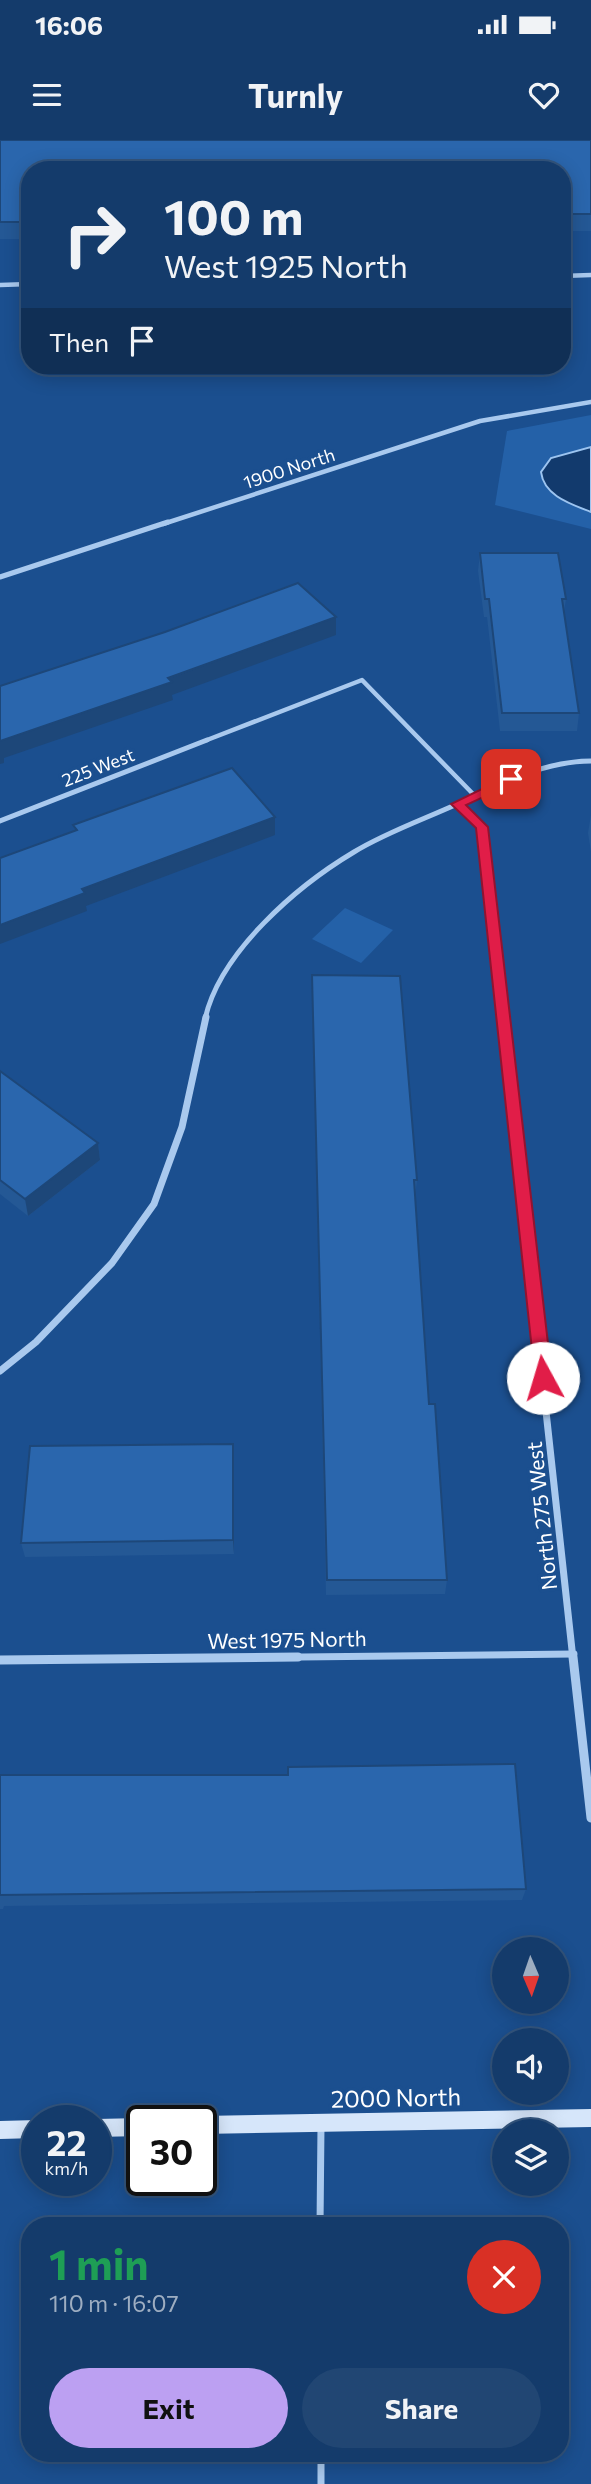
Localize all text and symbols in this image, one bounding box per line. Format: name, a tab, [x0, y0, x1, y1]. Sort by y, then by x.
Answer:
text: 16:06	[35, 9, 103, 40]
text: Turnly	[248, 75, 343, 115]
icon: menu	[28, 76, 66, 114]
icon: heart	[525, 76, 563, 114]
text: 100 m	[164, 185, 303, 245]
icon: right	[49, 189, 140, 280]
text: West 1925 North	[164, 245, 408, 285]
icon: arrive	[123, 322, 161, 360]
text: Then	[49, 326, 109, 357]
street label: 1900 North	[241, 443, 337, 493]
street label: 225 West	[59, 743, 137, 791]
pin	[481, 749, 541, 809]
icon: arrive	[492, 760, 530, 798]
position arrow	[506, 1341, 580, 1415]
street label: North 275 West	[521, 1440, 561, 1592]
street label: West 1975 North	[207, 1625, 367, 1653]
north arrow	[492, 1937, 569, 2014]
map controls	[492, 1937, 569, 2196]
button: sound	[492, 2028, 569, 2105]
street label: 2000 North	[331, 2081, 461, 2113]
speed limit sign: 30	[126, 2105, 217, 2196]
button: layers	[492, 2119, 569, 2196]
text: 22	[47, 2120, 86, 2163]
text: km/h	[45, 2157, 88, 2179]
text: 1 min	[49, 2237, 149, 2289]
button: close	[467, 2240, 541, 2314]
text: 110 m · 16:07	[49, 2289, 179, 2317]
button: Exit	[49, 2368, 288, 2448]
button: Share	[302, 2368, 541, 2448]

